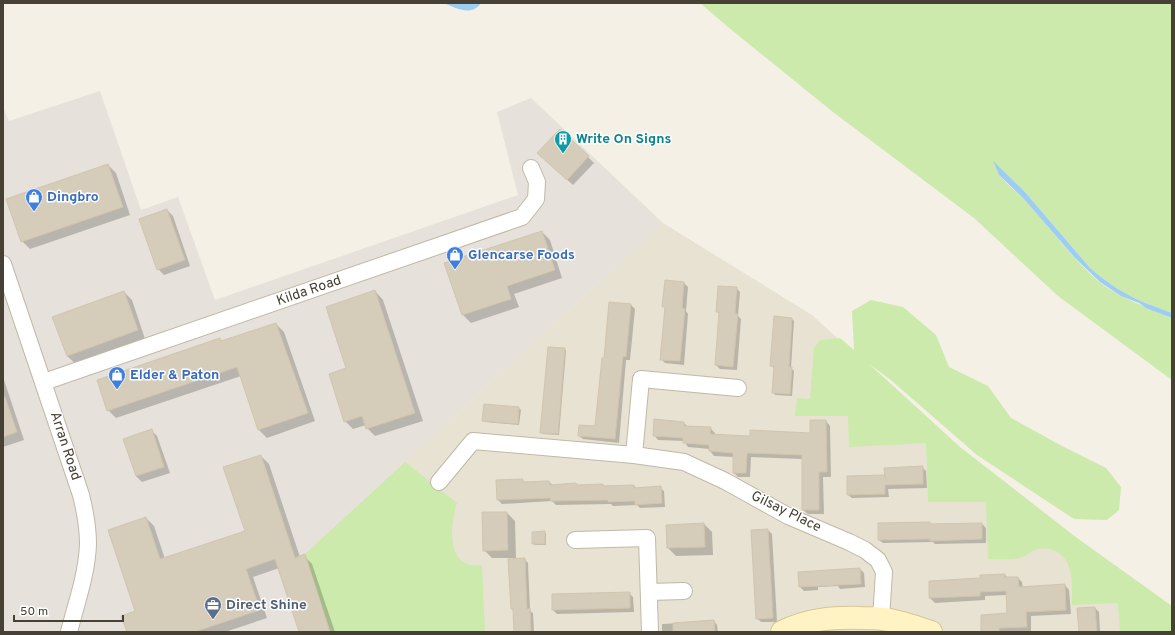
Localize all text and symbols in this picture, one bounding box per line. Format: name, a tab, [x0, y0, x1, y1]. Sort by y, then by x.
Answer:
building icon: Write On Signs	[553, 129, 573, 154]
place label: Write On Signs	[576, 131, 671, 148]
shop icon: Dingbro	[24, 187, 44, 212]
place label: Dingbro	[47, 189, 99, 206]
shop icon: Glencarse Foods	[445, 245, 465, 270]
place label: Glencarse Foods	[468, 247, 575, 264]
street label: Kilda Road	[274, 272, 344, 310]
shop icon: Elder & Paton	[107, 365, 127, 390]
place label: Elder & Paton	[130, 367, 219, 384]
street label: Arran Road	[46, 410, 84, 482]
street label: Gilsay Place	[748, 488, 824, 536]
office icon: Direct Shine	[203, 595, 223, 620]
scale bar	[14, 597, 123, 623]
place label: Direct Shine	[226, 597, 307, 614]
text: 50 m	[20, 604, 48, 620]

